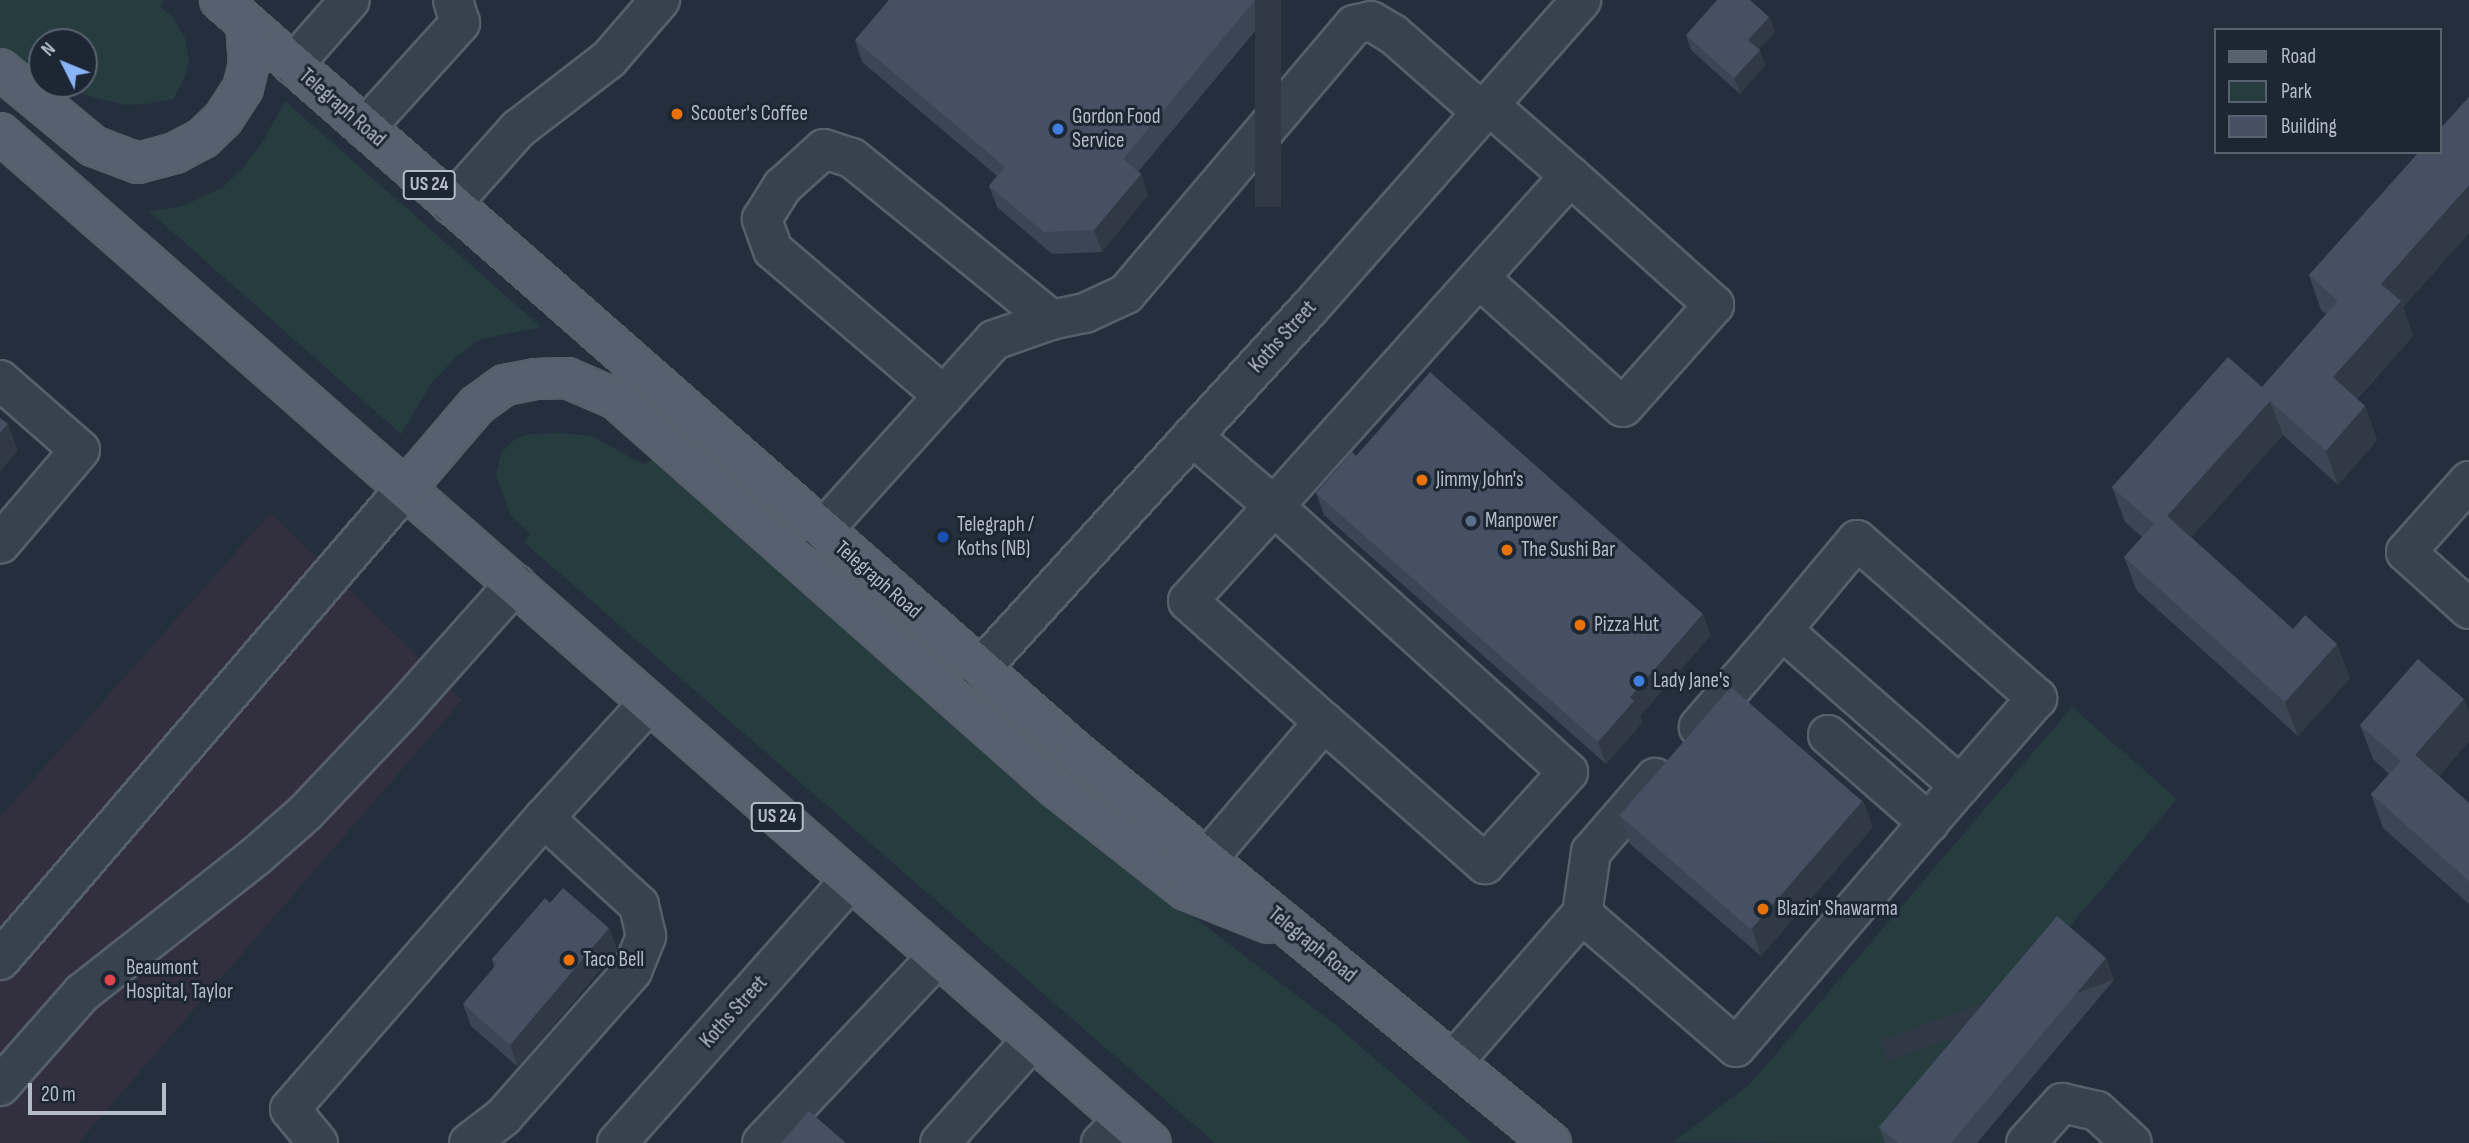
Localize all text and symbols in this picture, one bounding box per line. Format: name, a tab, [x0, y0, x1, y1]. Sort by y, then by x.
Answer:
north arrow	[28, 28, 98, 98]
legend	[2214, 28, 2441, 154]
text: N	[37, 38, 61, 61]
text: Road	[2281, 44, 2316, 69]
street label: Telegraph Road	[294, 64, 390, 152]
text: Park	[2281, 79, 2312, 104]
place label: Scooter's Coffee	[691, 101, 808, 127]
place label: Gordon Food Service	[1072, 104, 1161, 154]
marker: Scooter's Coffee	[669, 106, 685, 122]
text: Building	[2281, 114, 2337, 139]
marker: Gordon Food Service	[1050, 121, 1066, 137]
road number: US 24	[401, 169, 457, 200]
street label: Koths Street	[1244, 296, 1322, 378]
place label: Jimmy John's	[1436, 467, 1524, 493]
marker: Jimmy John's	[1414, 472, 1430, 488]
place label: Manpower	[1485, 508, 1558, 534]
place label: Telegraph / Koths (NB)	[957, 512, 1034, 562]
marker: Manpower	[1463, 513, 1479, 529]
marker: Telegraph / Koths (NB)	[935, 529, 951, 545]
street label: Telegraph Road	[830, 536, 926, 624]
place label: The Sushi Bar	[1521, 537, 1615, 563]
marker: The Sushi Bar	[1499, 542, 1515, 558]
place label: Pizza Hut	[1594, 612, 1659, 638]
marker: Pizza Hut	[1572, 617, 1588, 633]
place label: Lady Jane's	[1653, 668, 1730, 694]
marker: Lady Jane's	[1631, 673, 1647, 689]
road number: US 24	[749, 802, 805, 832]
place label: Blazin' Shawarma	[1777, 896, 1898, 922]
marker: Blazin' Shawarma	[1755, 901, 1771, 917]
street label: Telegraph Road	[1263, 902, 1361, 988]
place label: Taco Bell	[583, 947, 644, 973]
marker: Taco Bell	[561, 952, 577, 968]
place label: Beaumont Hospital, Taylor	[126, 955, 233, 1005]
marker: Beaumont Hospital, Taylor	[100, 970, 120, 990]
street label: Koths Street	[695, 971, 773, 1053]
scale bar	[32, 1070, 170, 1114]
text: 20 m	[41, 1082, 76, 1107]

